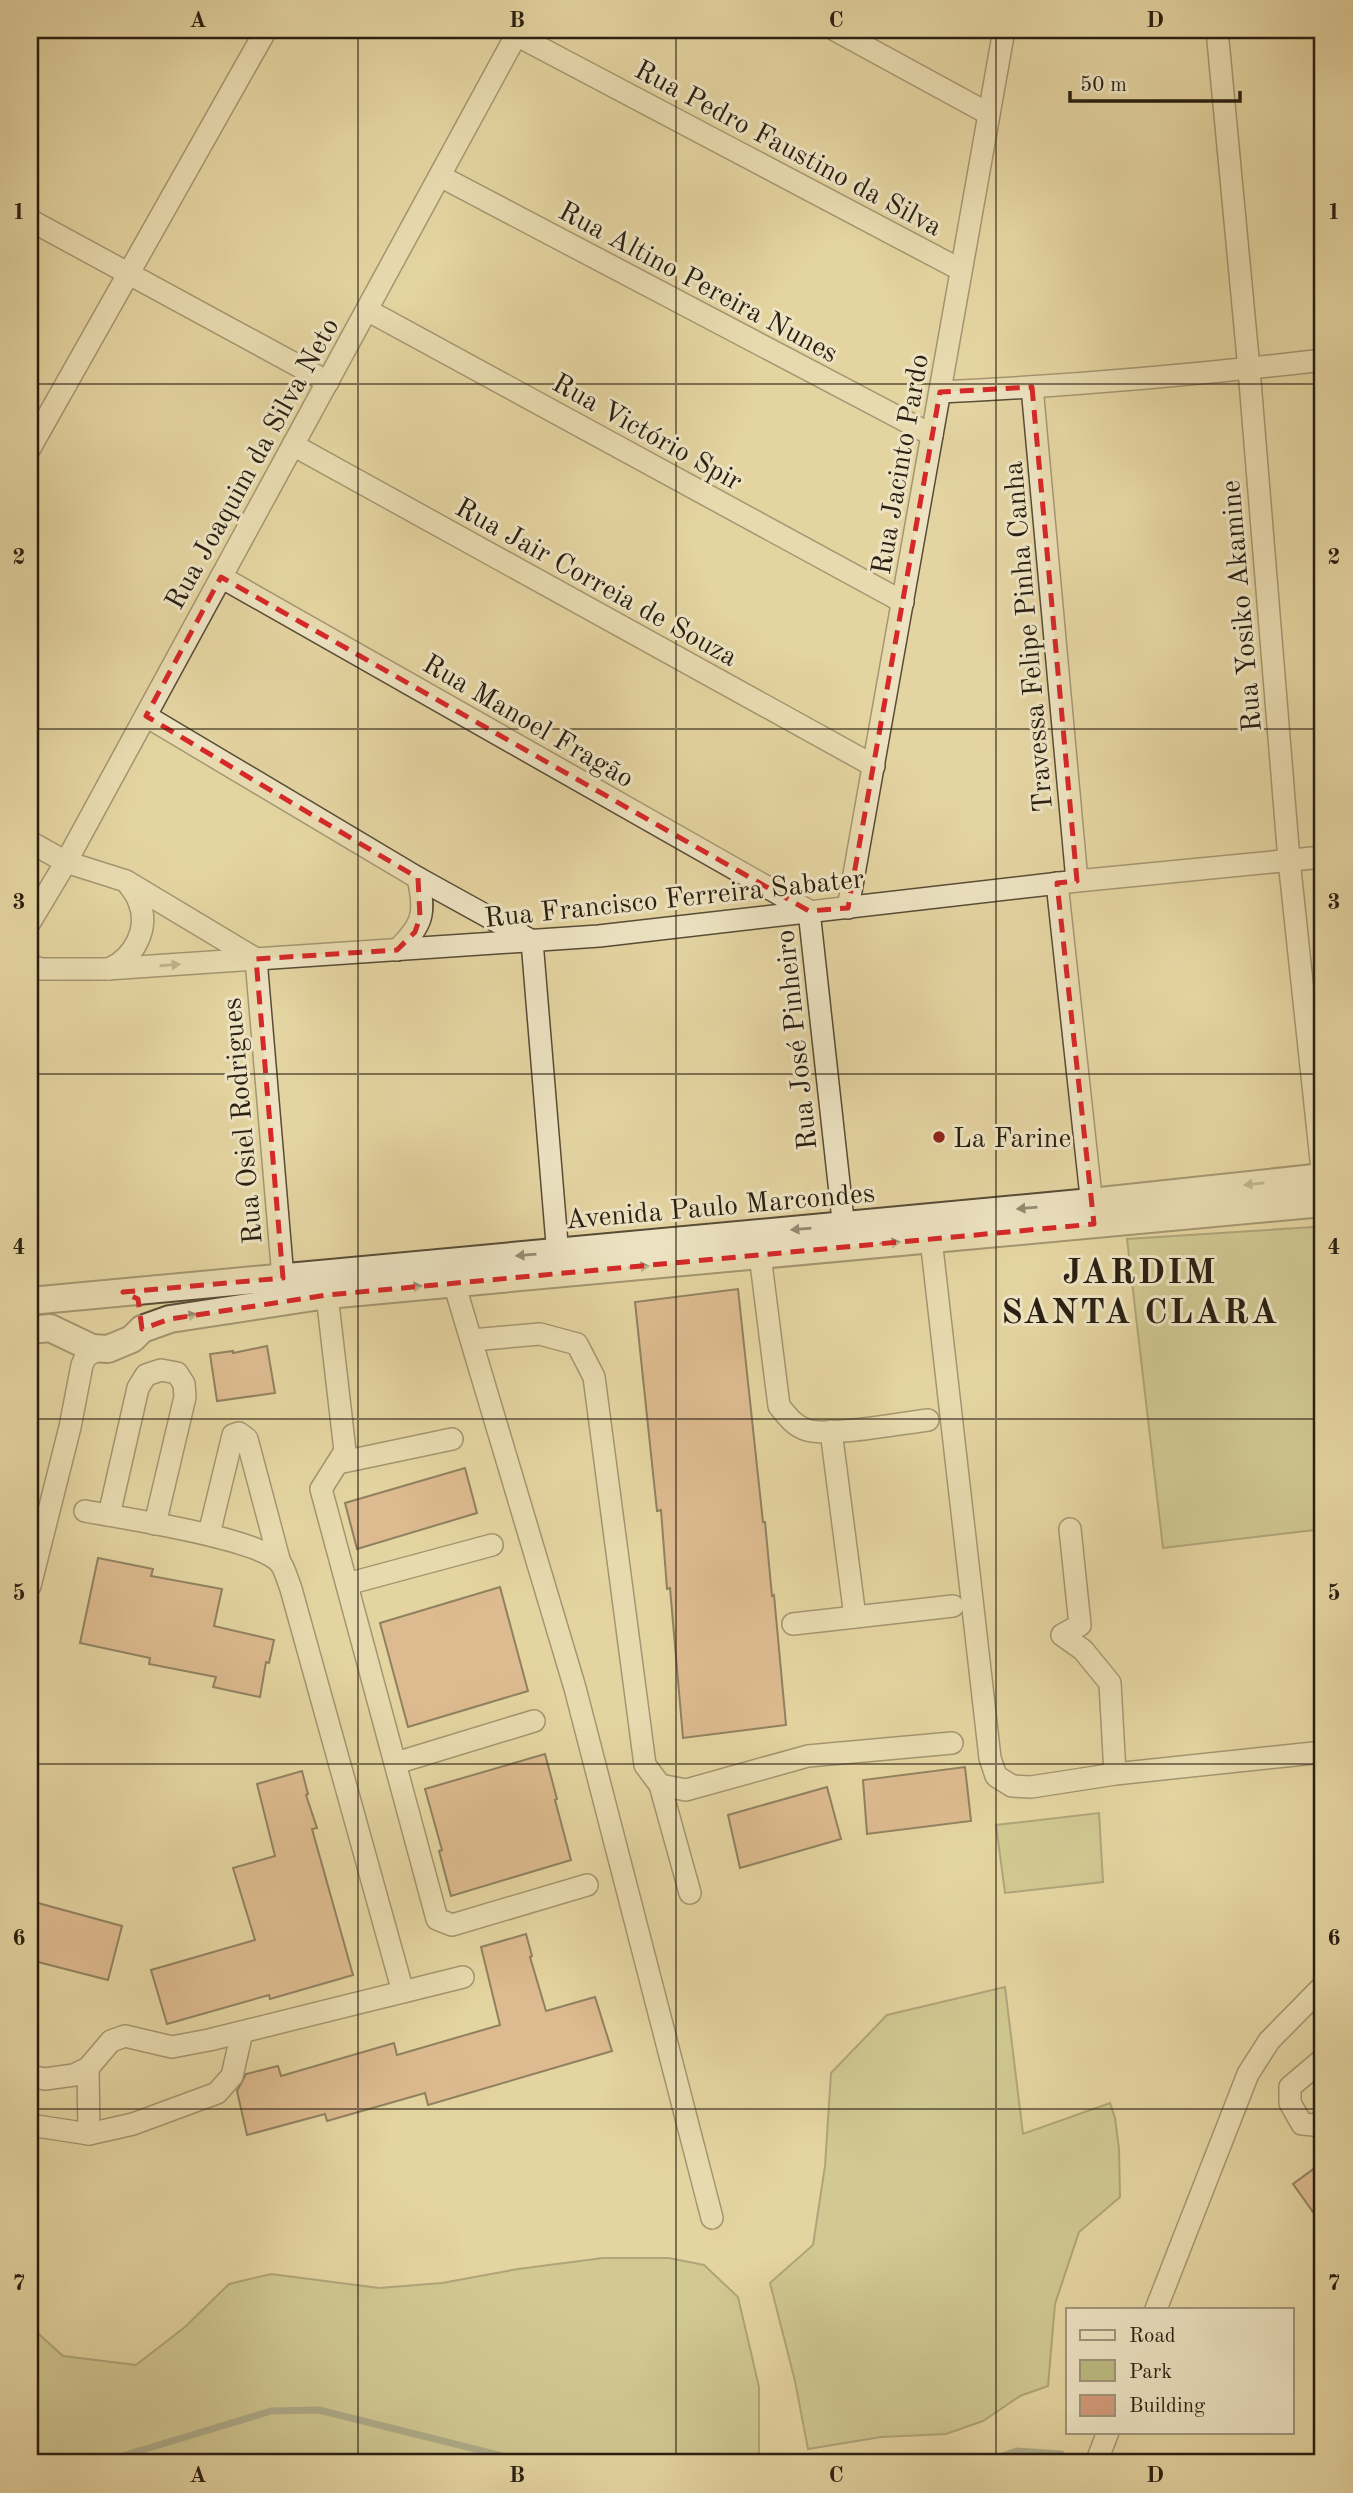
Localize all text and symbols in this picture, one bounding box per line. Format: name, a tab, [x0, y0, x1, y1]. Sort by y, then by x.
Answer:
text: A	[189, 9, 207, 32]
text: B	[509, 9, 525, 32]
text: C	[828, 9, 844, 32]
text: D	[1146, 9, 1164, 32]
street label: Rua Pedro Faustino da Silva	[629, 57, 946, 243]
scale bar	[1070, 60, 1239, 104]
text: 50 m	[1080, 75, 1127, 96]
street label: Rua Altino Pereira Nunes	[553, 198, 842, 369]
text: 1	[12, 201, 26, 224]
text: 1	[1327, 201, 1341, 224]
street label: Rua Joaquim da Silva Neto	[162, 314, 346, 615]
street label: Rua Jacinto Pardo	[869, 352, 935, 577]
street label: Rua Victório Spir	[547, 370, 746, 497]
street label: Travessa Felipe Pinha Canha	[1001, 460, 1059, 813]
street label: Rua Yosiko Akamine	[1218, 479, 1268, 733]
street label: Rua Jair Correia de Souza	[450, 494, 742, 673]
text: 2	[12, 546, 26, 569]
text: 2	[1327, 546, 1341, 569]
street label: Rua Manoel Fragão	[417, 651, 638, 794]
street label: Rua Francisco Ferreira Sabater	[483, 866, 866, 934]
text: 3	[12, 891, 26, 914]
text: 3	[1327, 891, 1341, 914]
street label: Rua José Pinheiro	[772, 928, 823, 1151]
one-way arrow	[160, 959, 182, 970]
street label: Rua Osiel Rodrigues	[219, 997, 269, 1245]
place label: La Farine	[953, 1126, 1071, 1154]
marker: La Farine	[931, 1129, 947, 1145]
one-way arrow	[1242, 1179, 1264, 1190]
street label: Avenida Paulo Marcondes	[564, 1181, 876, 1235]
one-way arrow	[1016, 1203, 1038, 1214]
one-way arrow	[790, 1224, 812, 1235]
text: 4	[12, 1236, 26, 1259]
text: 4	[1327, 1236, 1341, 1259]
one-way arrow	[879, 1238, 901, 1249]
one-way arrow	[514, 1250, 536, 1261]
district label: JARDIM SANTA CLARA	[1001, 1256, 1279, 1331]
one-way arrow	[628, 1261, 650, 1272]
one-way arrow	[401, 1281, 423, 1292]
one-way arrow	[176, 1310, 198, 1321]
text: 5	[12, 1582, 26, 1605]
text: 5	[1327, 1582, 1341, 1605]
text: 6	[12, 1927, 26, 1950]
text: 6	[1327, 1927, 1341, 1950]
text: 7	[12, 2272, 26, 2295]
text: 7	[1327, 2272, 1341, 2295]
legend	[1066, 2308, 1294, 2434]
text: Road	[1129, 2326, 1176, 2347]
text: Park	[1129, 2362, 1172, 2383]
text: Building	[1129, 2396, 1206, 2417]
text: A	[189, 2464, 207, 2487]
text: B	[509, 2464, 525, 2487]
text: C	[828, 2464, 844, 2487]
text: D	[1146, 2464, 1164, 2487]

